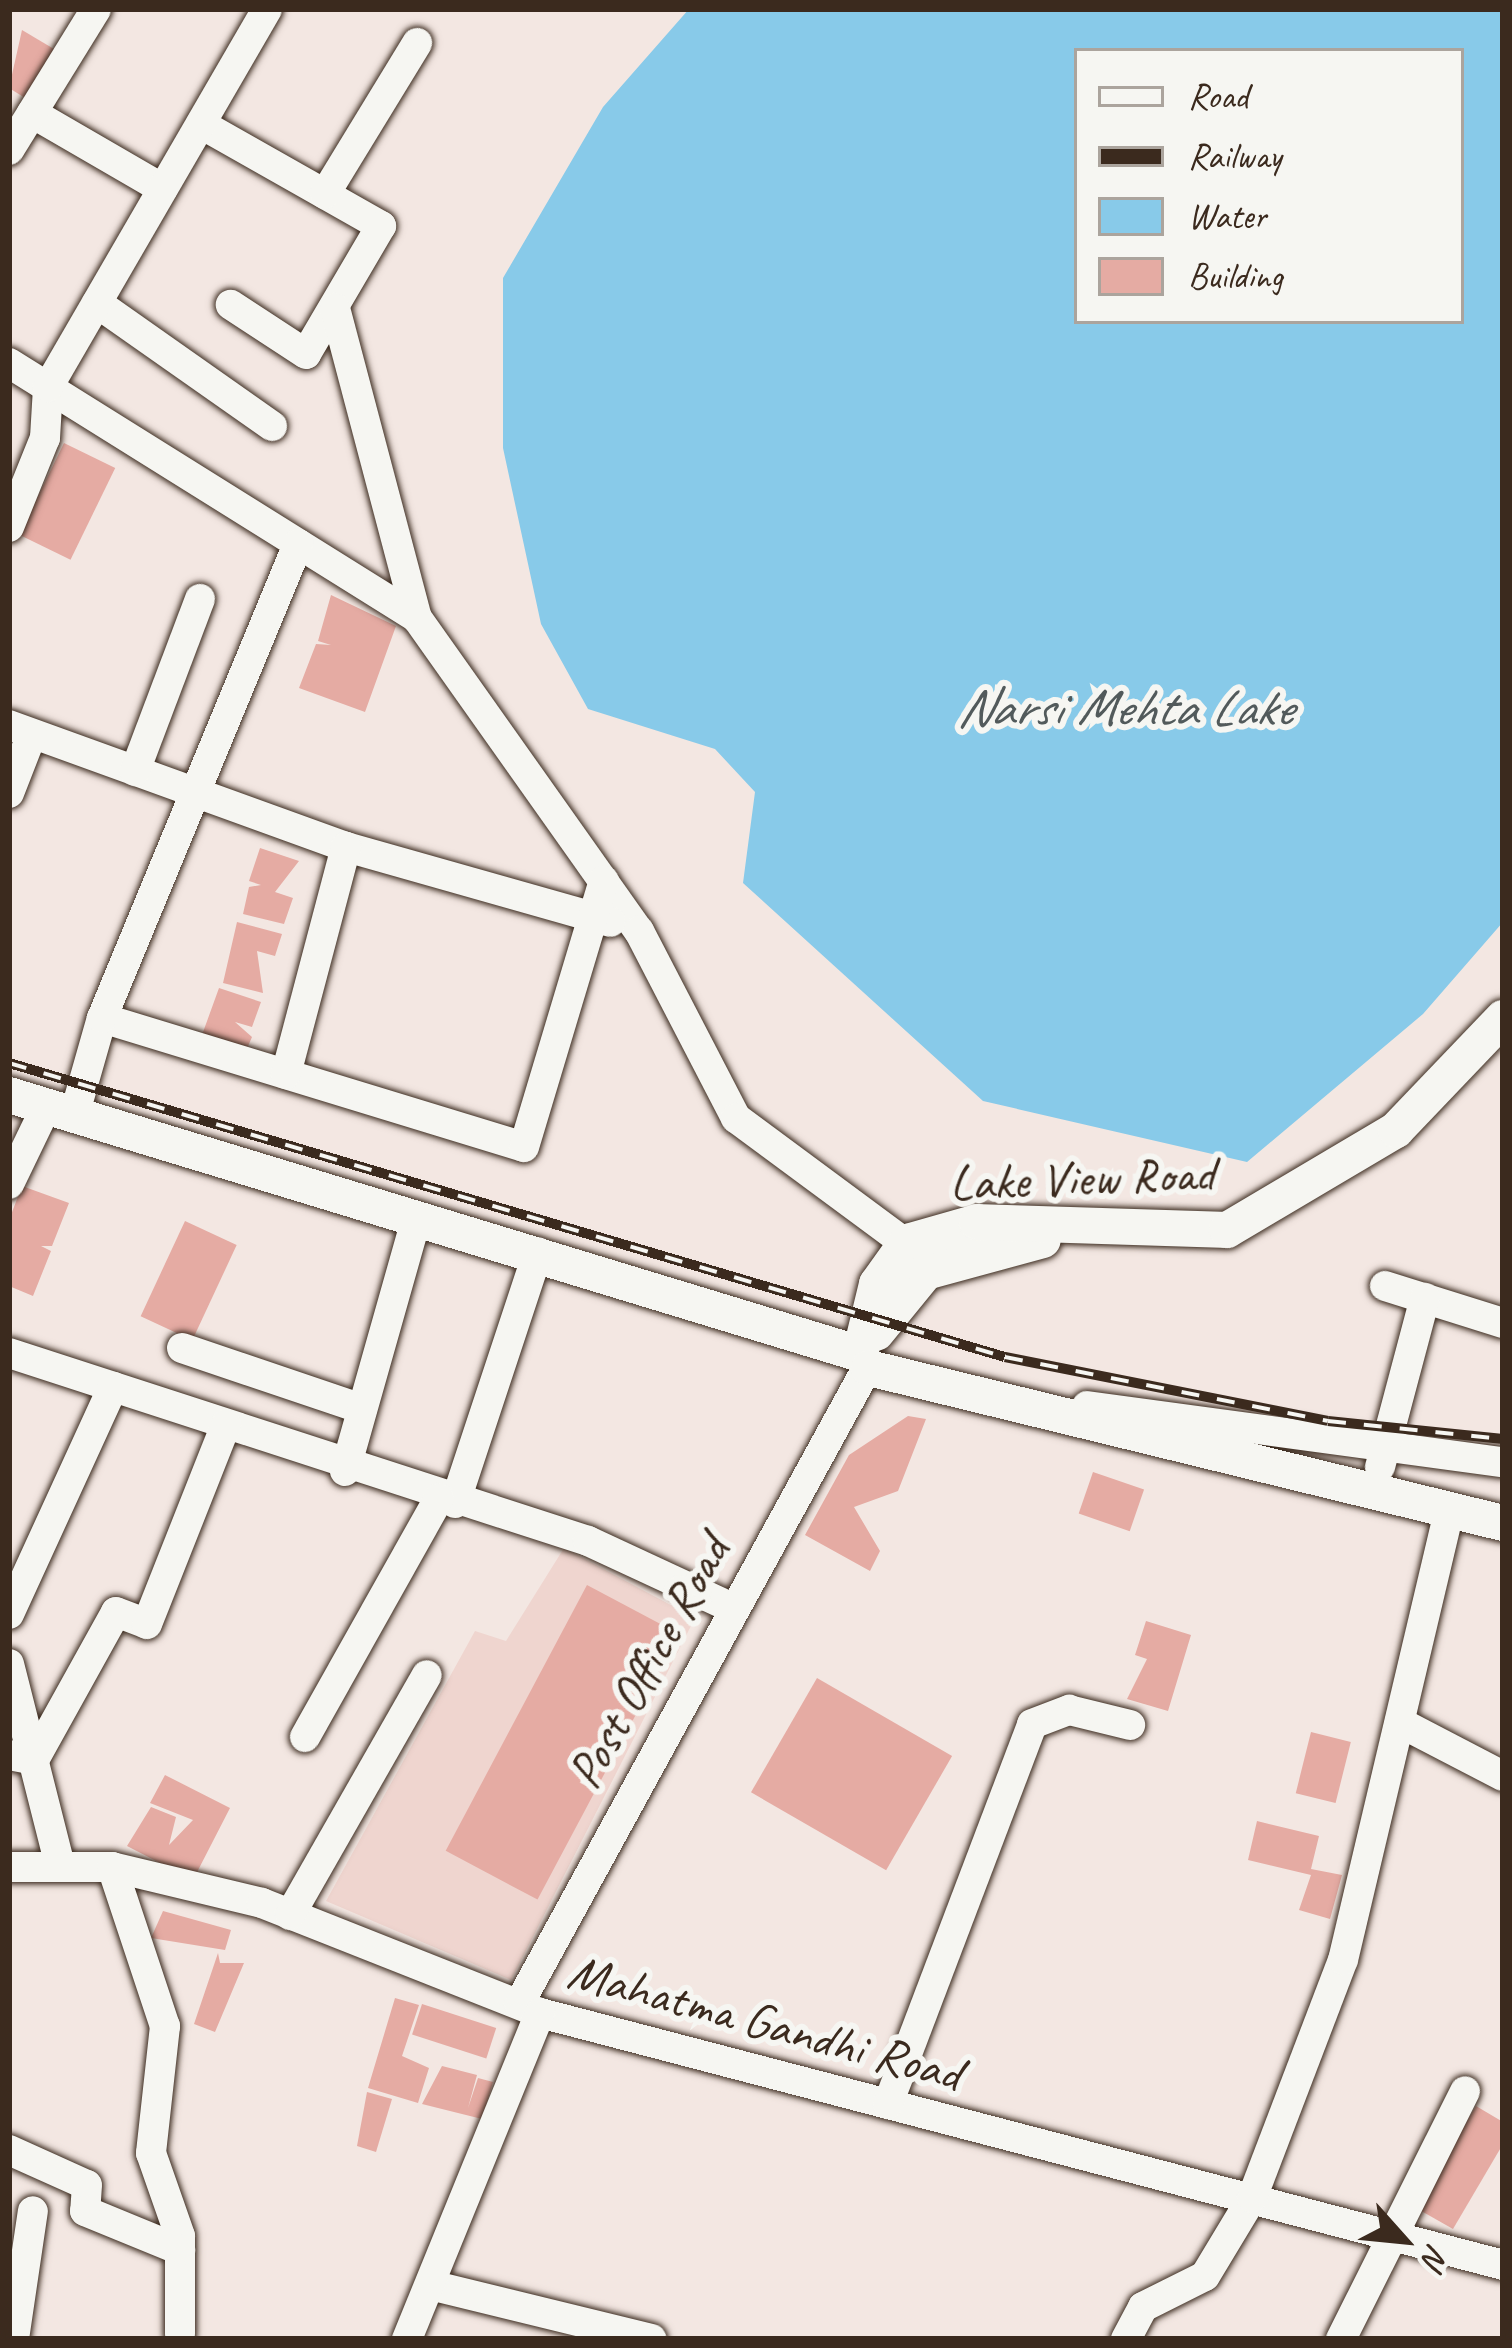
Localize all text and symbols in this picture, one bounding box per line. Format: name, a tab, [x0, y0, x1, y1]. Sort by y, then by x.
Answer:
legend	[1074, 48, 1464, 324]
text: Road	[1188, 73, 1248, 119]
text: Railway	[1188, 133, 1281, 179]
text: Water	[1188, 193, 1266, 239]
text: Building	[1188, 253, 1283, 299]
water label: Narsi Mehta Lake	[957, 675, 1291, 739]
street label: Lake View Road	[948, 1143, 1216, 1213]
street label: Post Office Road	[554, 1526, 742, 1798]
street label: Mahatma Gandhi Road	[563, 1940, 967, 2104]
north arrow	[1344, 2180, 1464, 2300]
text: N	[1413, 2238, 1459, 2275]

